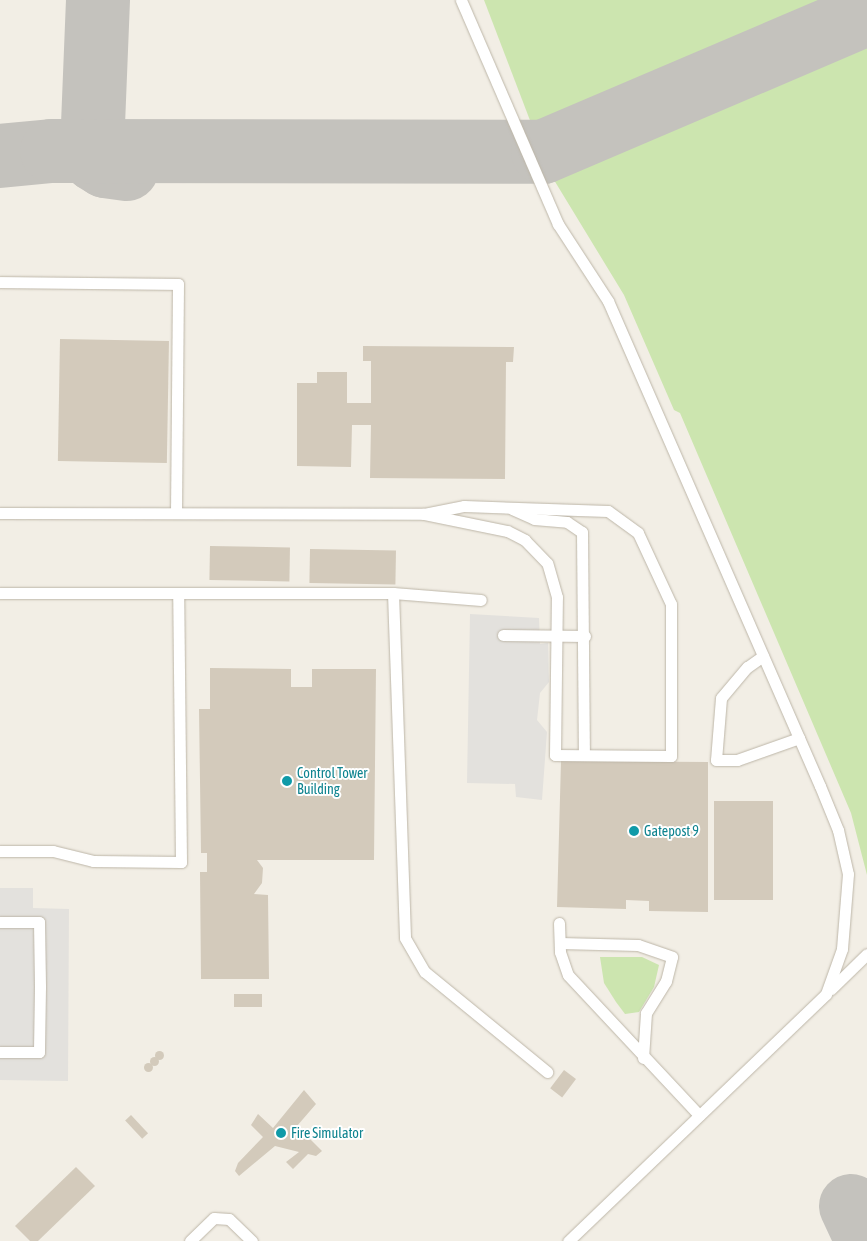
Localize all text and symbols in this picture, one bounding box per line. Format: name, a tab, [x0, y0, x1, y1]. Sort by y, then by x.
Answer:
place label: Control Tower Building	[297, 765, 367, 798]
marker: Control Tower Building	[281, 775, 293, 787]
place label: Gatepost 9	[644, 823, 699, 839]
marker: Gatepost 9	[628, 825, 640, 837]
place label: Fire Simulator	[291, 1125, 363, 1141]
marker: Fire Simulator	[275, 1127, 287, 1139]

